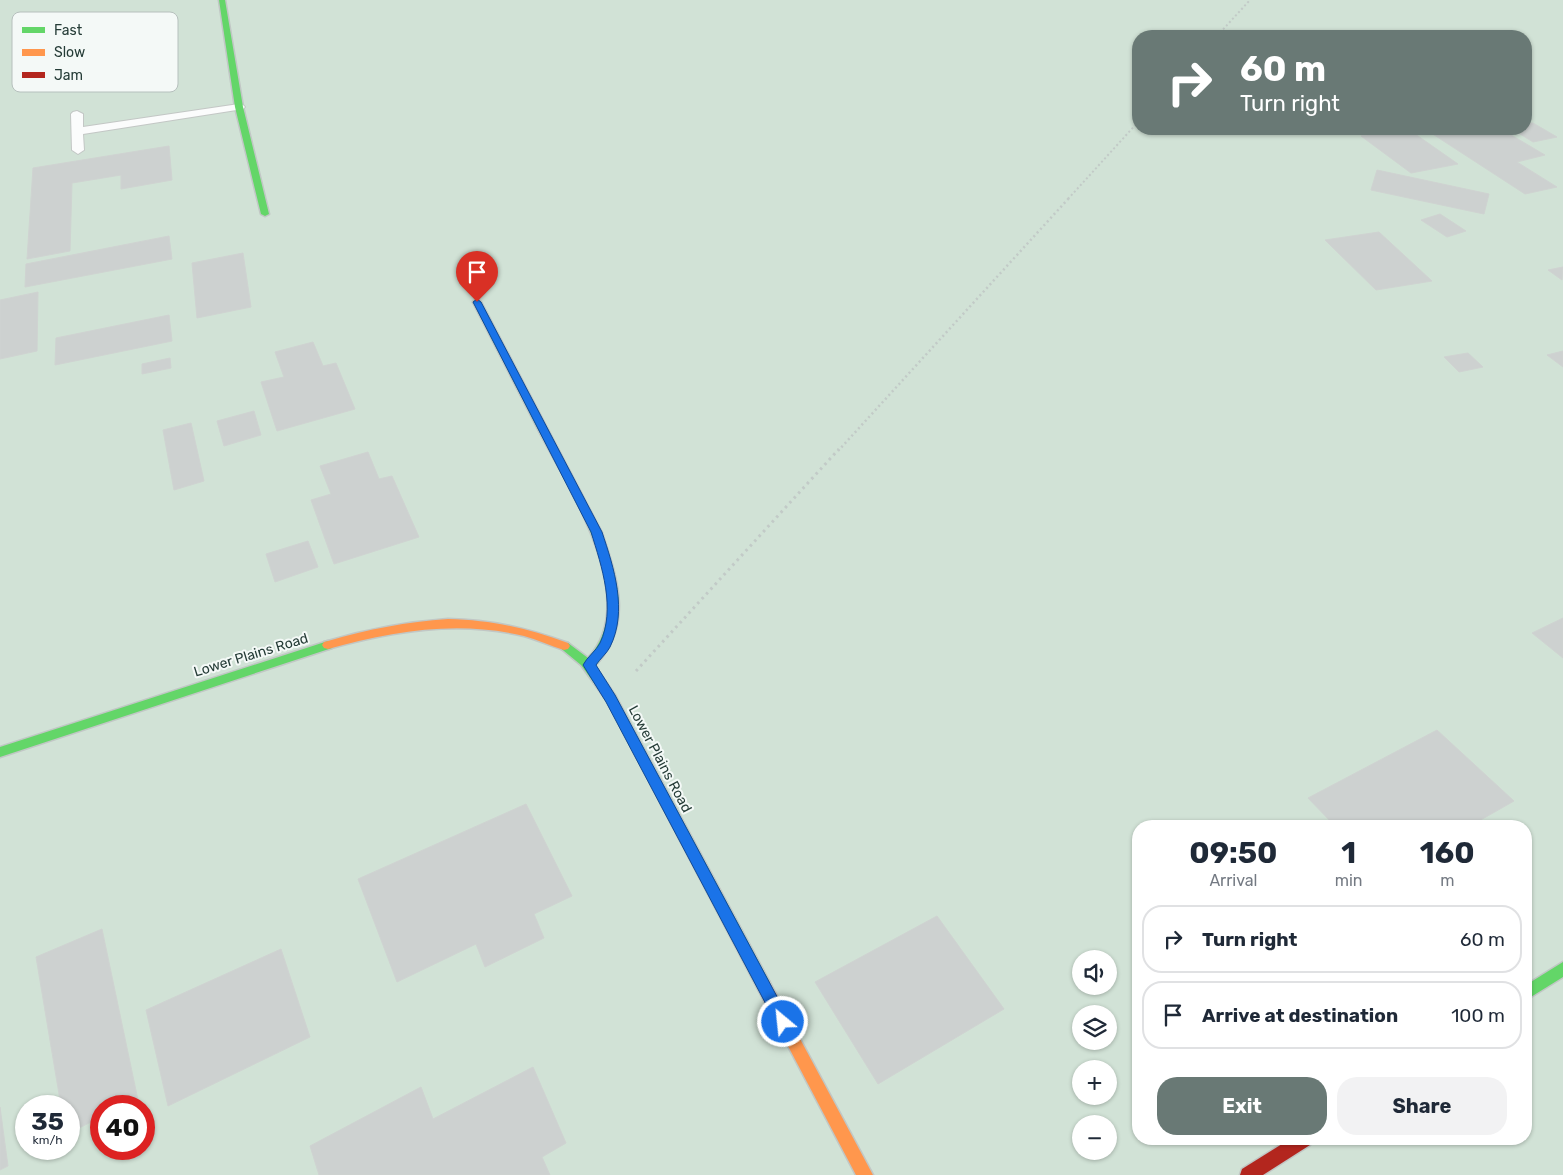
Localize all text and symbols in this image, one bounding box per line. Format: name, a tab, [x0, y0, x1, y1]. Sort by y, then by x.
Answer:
legend	[12, 12, 178, 92]
text: Fast	[54, 22, 83, 39]
text: Slow	[54, 44, 85, 61]
text: 60 m	[1240, 48, 1326, 90]
icon: right	[1157, 50, 1222, 115]
text: Jam	[54, 67, 83, 84]
text: Turn right	[1240, 90, 1340, 117]
pin	[456, 251, 498, 302]
icon: arrive	[463, 258, 491, 286]
street label: Lower Plains Road	[192, 630, 310, 680]
street label: Lower Plains Road	[625, 703, 695, 815]
text: 09:50	[1189, 835, 1277, 871]
text: 1	[1341, 835, 1356, 871]
text: 160	[1420, 835, 1475, 871]
text: Arrival	[1209, 871, 1257, 890]
text: min	[1335, 871, 1363, 890]
text: m	[1440, 871, 1454, 890]
icon: right	[1159, 925, 1187, 953]
text: Turn right	[1202, 928, 1297, 951]
text: 60 m	[1460, 928, 1505, 951]
map controls	[1072, 950, 1117, 1160]
button: sound	[1072, 950, 1117, 995]
position arrow	[756, 995, 808, 1047]
icon: arrive	[1159, 1001, 1187, 1029]
text: Arrive at destination	[1202, 1004, 1398, 1027]
text: 100 m	[1451, 1004, 1505, 1027]
button: layers	[1072, 1005, 1117, 1050]
button: +	[1072, 1060, 1117, 1105]
button: Exit	[1157, 1077, 1327, 1135]
button: Share	[1337, 1077, 1507, 1135]
speed limit sign: 40	[90, 1095, 155, 1160]
text: 35	[31, 1107, 64, 1136]
button: −	[1072, 1115, 1117, 1160]
text: km/h	[33, 1133, 62, 1147]

